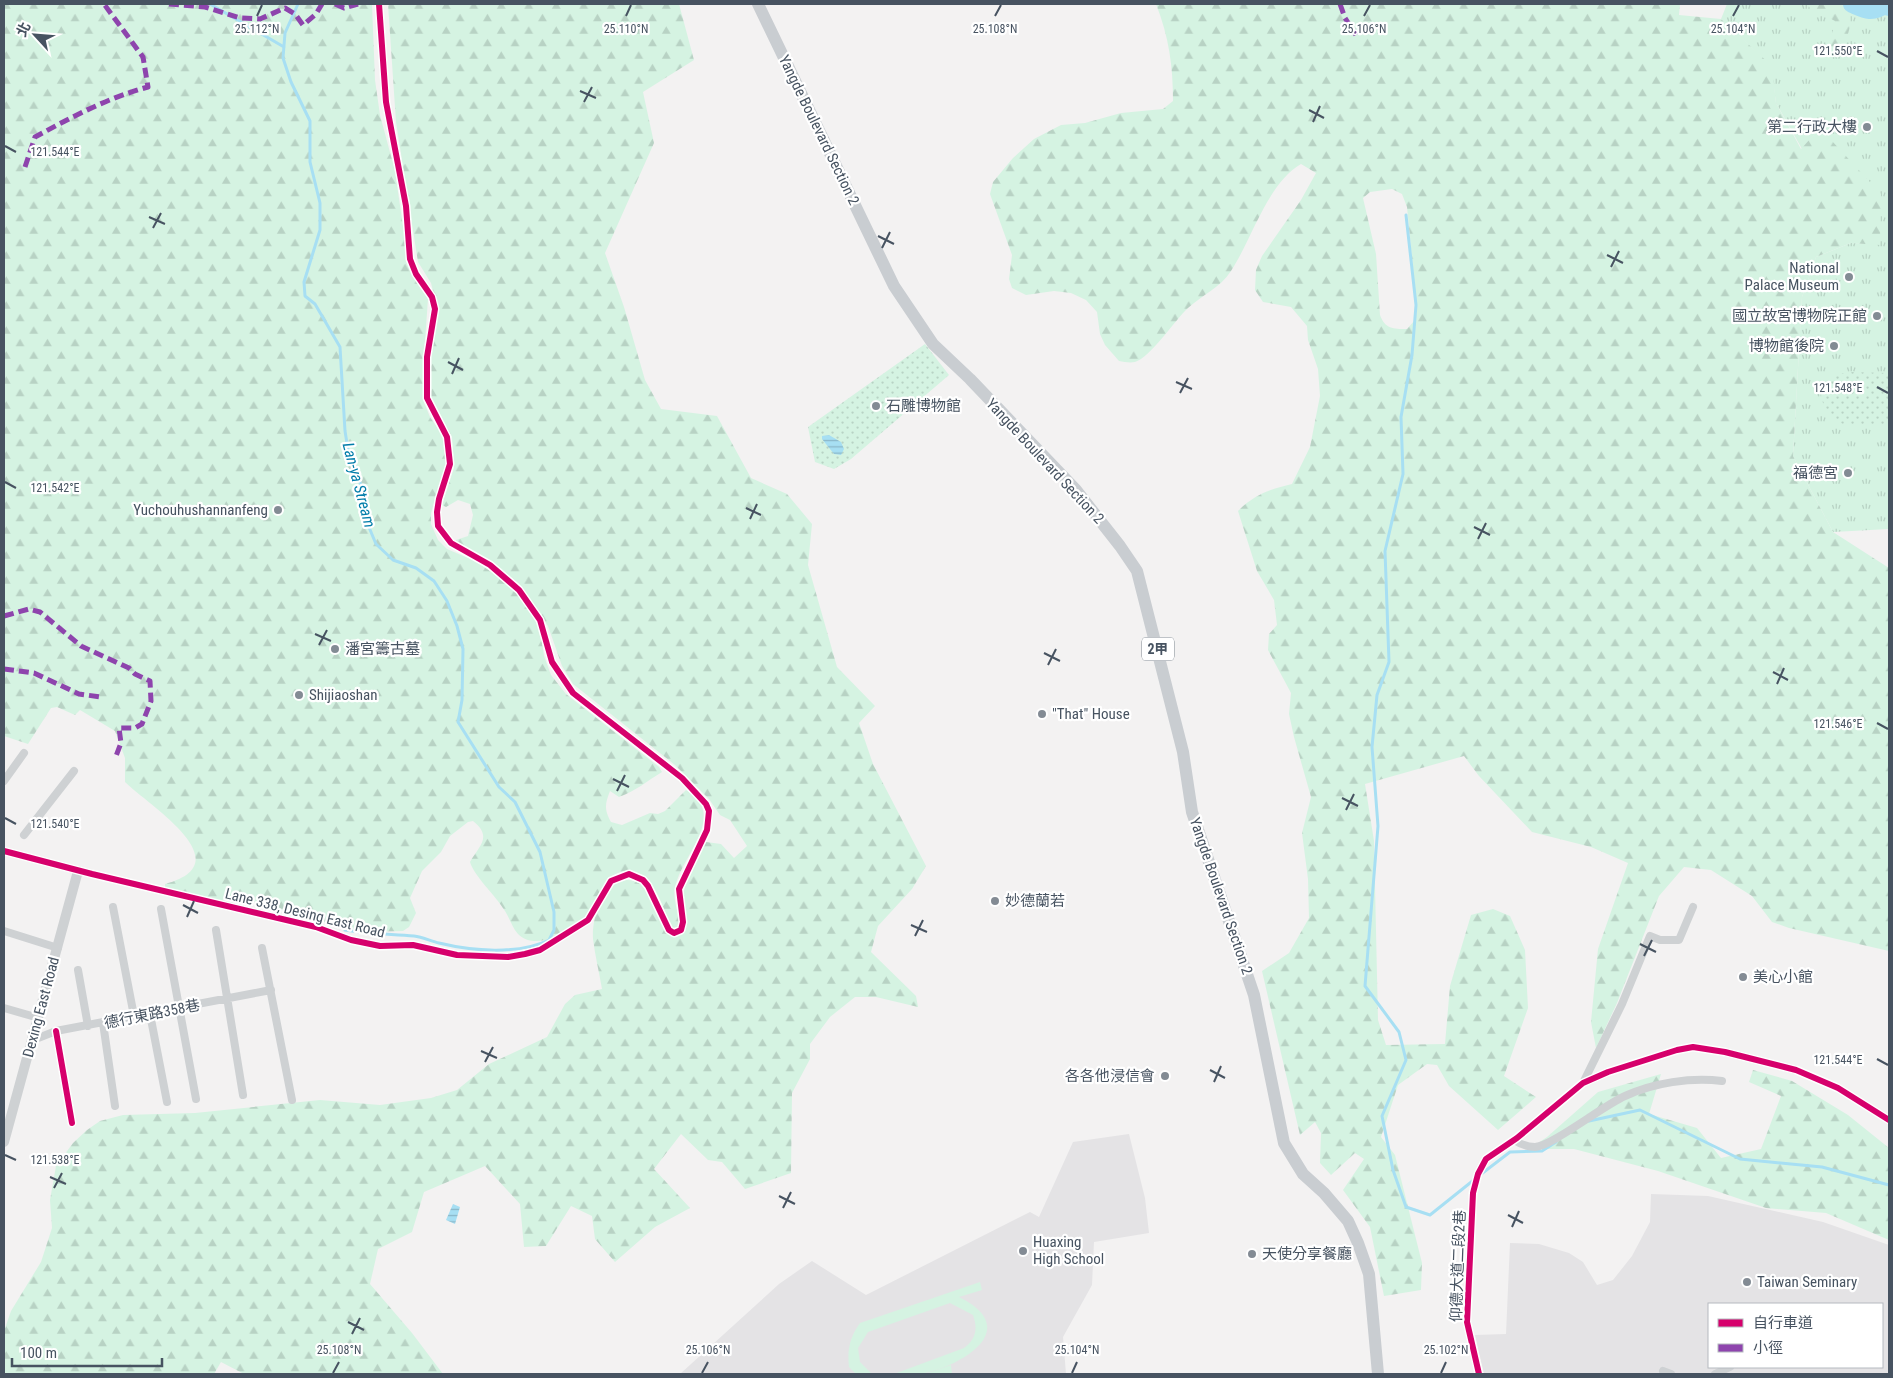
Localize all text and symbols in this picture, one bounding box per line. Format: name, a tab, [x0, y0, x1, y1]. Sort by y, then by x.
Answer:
north arrow	[10, 10, 60, 60]
text: 北	[13, 20, 34, 39]
text: 25.112°N	[235, 22, 279, 36]
text: 25.110°N	[604, 22, 648, 36]
text: 25.108°N	[973, 22, 1017, 36]
text: 25.106°N	[1342, 22, 1386, 36]
text: 25.104°N	[1711, 22, 1755, 36]
text: 121.550°E	[1813, 44, 1863, 58]
street label: Yangde Boulevard Section 2	[775, 52, 863, 208]
place label: 第二行政大樓	[1767, 118, 1857, 136]
marker: 第二行政大樓	[1861, 121, 1873, 133]
text: 121.544°E	[30, 145, 80, 159]
place label: National Palace Museum	[1745, 259, 1839, 294]
marker: National Palace Museum	[1843, 271, 1855, 283]
place label: 國立故宮博物院正館	[1732, 307, 1867, 325]
marker: 國立故宮博物院正館	[1871, 310, 1883, 322]
place label: 博物館後院	[1749, 337, 1824, 355]
marker: 博物館後院	[1828, 340, 1840, 352]
text: 121.548°E	[1813, 381, 1863, 395]
street label: Yangde Boulevard Section 2	[982, 395, 1108, 527]
place label: 石雕博物館	[886, 397, 961, 415]
marker: 石雕博物館	[870, 400, 882, 412]
water label: Lan-ya Stream	[339, 440, 379, 530]
place label: 福德宮	[1793, 464, 1838, 482]
marker: 福德宮	[1842, 467, 1854, 479]
text: 121.542°E	[30, 481, 80, 495]
place label: Yuchouhushannanfeng	[133, 501, 268, 519]
marker: Yuchouhushannanfeng	[272, 504, 284, 516]
road number: 2甲	[1142, 638, 1174, 661]
place label: 潘宮籌古墓	[345, 640, 420, 658]
marker: 潘宮籌古墓	[329, 643, 341, 655]
place label: Shijiaoshan	[309, 686, 378, 704]
marker: Shijiaoshan	[293, 689, 305, 701]
place label: "That" House	[1052, 705, 1130, 723]
marker: "That" House	[1036, 708, 1048, 720]
text: 121.546°E	[1813, 717, 1863, 731]
street label: Yangde Boulevard Section 2	[1186, 815, 1256, 977]
text: 121.540°E	[30, 817, 80, 831]
street label: Lane 338, Desing East Road	[223, 884, 387, 942]
place label: 妙德蘭若	[1005, 892, 1065, 910]
marker: 妙德蘭若	[989, 895, 1001, 907]
street label: Dexing East Road	[19, 955, 63, 1059]
place label: 美心小館	[1753, 968, 1813, 986]
marker: 美心小館	[1737, 971, 1749, 983]
street label: 德行東路358巷	[103, 996, 201, 1032]
text: 121.544°E	[1813, 1053, 1863, 1067]
place label: 各各他浸信會	[1065, 1067, 1155, 1085]
marker: 各各他浸信會	[1159, 1070, 1171, 1082]
text: 121.538°E	[30, 1153, 80, 1167]
street label: 仰德大道二段2巷	[1447, 1210, 1469, 1322]
place label: Huaxing High School	[1033, 1233, 1104, 1268]
marker: Huaxing High School	[1017, 1245, 1029, 1257]
place label: 天使分享餐廳	[1262, 1245, 1352, 1263]
marker: 天使分享餐廳	[1246, 1248, 1258, 1260]
place label: Taiwan Seminary	[1757, 1273, 1857, 1291]
marker: Taiwan Seminary	[1741, 1276, 1753, 1288]
legend	[1708, 1303, 1883, 1368]
text: 自行車道	[1753, 1314, 1813, 1332]
scale bar	[12, 1336, 162, 1368]
text: 小徑	[1753, 1339, 1783, 1357]
text: 25.108°N	[317, 1343, 361, 1357]
text: 25.106°N	[686, 1343, 730, 1357]
text: 25.104°N	[1055, 1343, 1099, 1357]
text: 25.102°N	[1424, 1343, 1468, 1357]
text: 100 m	[20, 1344, 57, 1362]

